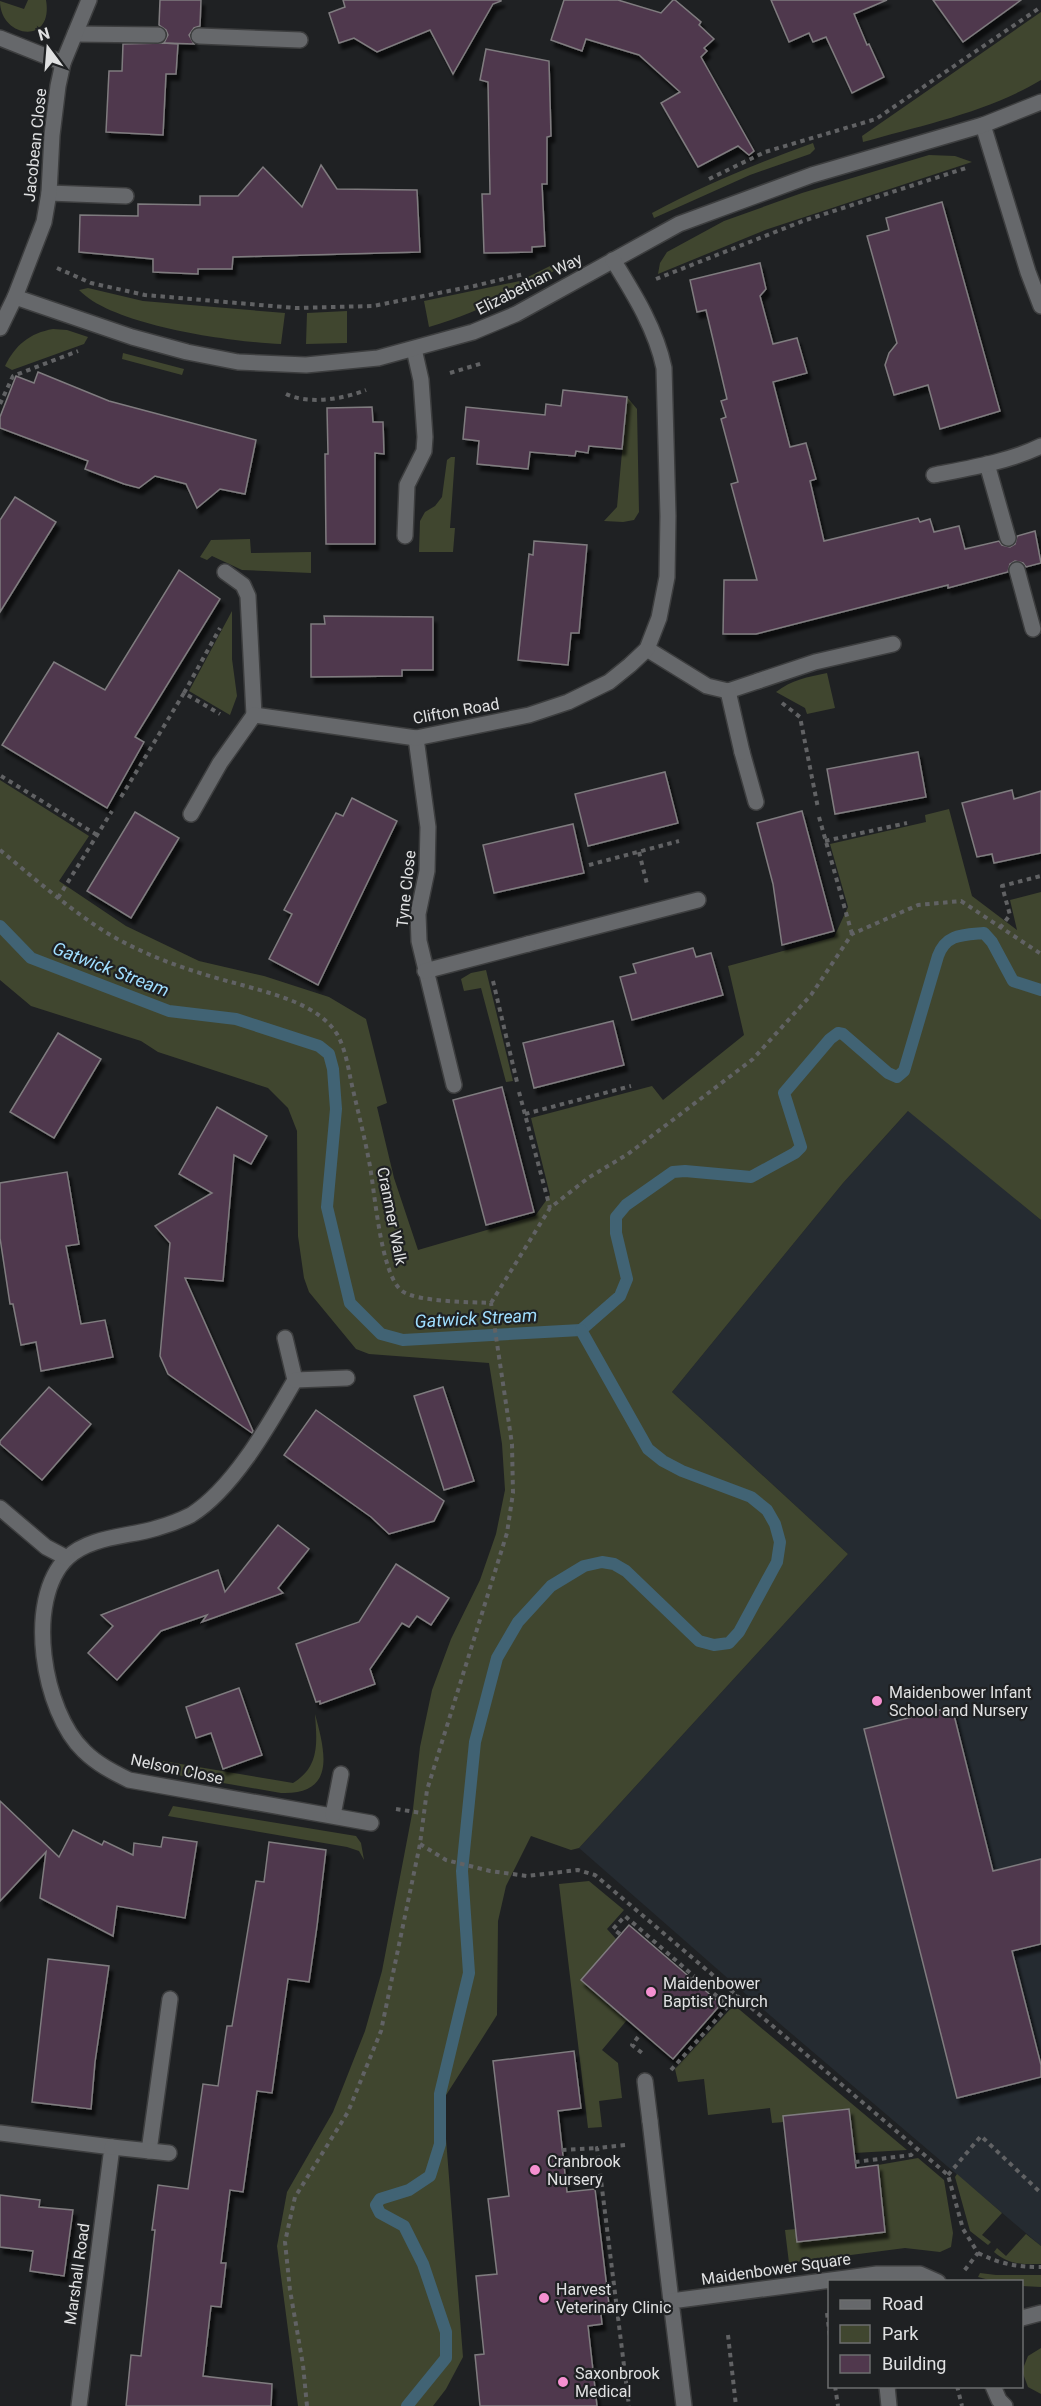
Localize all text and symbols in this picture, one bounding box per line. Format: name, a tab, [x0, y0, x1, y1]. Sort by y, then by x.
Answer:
north arrow	[18, 18, 78, 78]
text: N	[36, 23, 52, 45]
street label: Jacobean Close	[20, 87, 50, 203]
street label: Elizabethan Way	[473, 249, 586, 319]
street label: Clifton Road	[411, 694, 501, 728]
street label: Tyne Close	[392, 849, 420, 929]
water label: Gatwick Stream	[50, 937, 172, 1001]
street label: Cranmer Walk	[373, 1165, 411, 1268]
water label: Gatwick Stream	[414, 1304, 538, 1332]
place label: Maidenbower Infant School and Nursery	[889, 1683, 1031, 1720]
marker: Maidenbower Infant School and Nursery	[870, 1694, 884, 1708]
street label: Nelson Close	[129, 1750, 225, 1788]
place label: Maidenbower Baptist Church	[663, 1974, 768, 2011]
marker: Maidenbower Baptist Church	[644, 1985, 658, 1999]
place label: Cranbrook Nursery	[547, 2152, 622, 2189]
marker: Cranbrook Nursery	[528, 2163, 542, 2177]
street label: Marshall Road	[60, 2222, 94, 2326]
street label: Maidenbower Square	[700, 2249, 852, 2289]
place label: Harvest Veterinary Clinic	[556, 2280, 671, 2317]
legend	[828, 2280, 1023, 2388]
marker: Harvest Veterinary Clinic	[537, 2291, 551, 2305]
text: Road	[882, 2293, 923, 2314]
text: Park	[882, 2323, 919, 2344]
text: Building	[882, 2353, 946, 2374]
place label: Saxonbrook Medical	[575, 2364, 660, 2401]
marker: Saxonbrook Medical	[556, 2375, 570, 2389]

